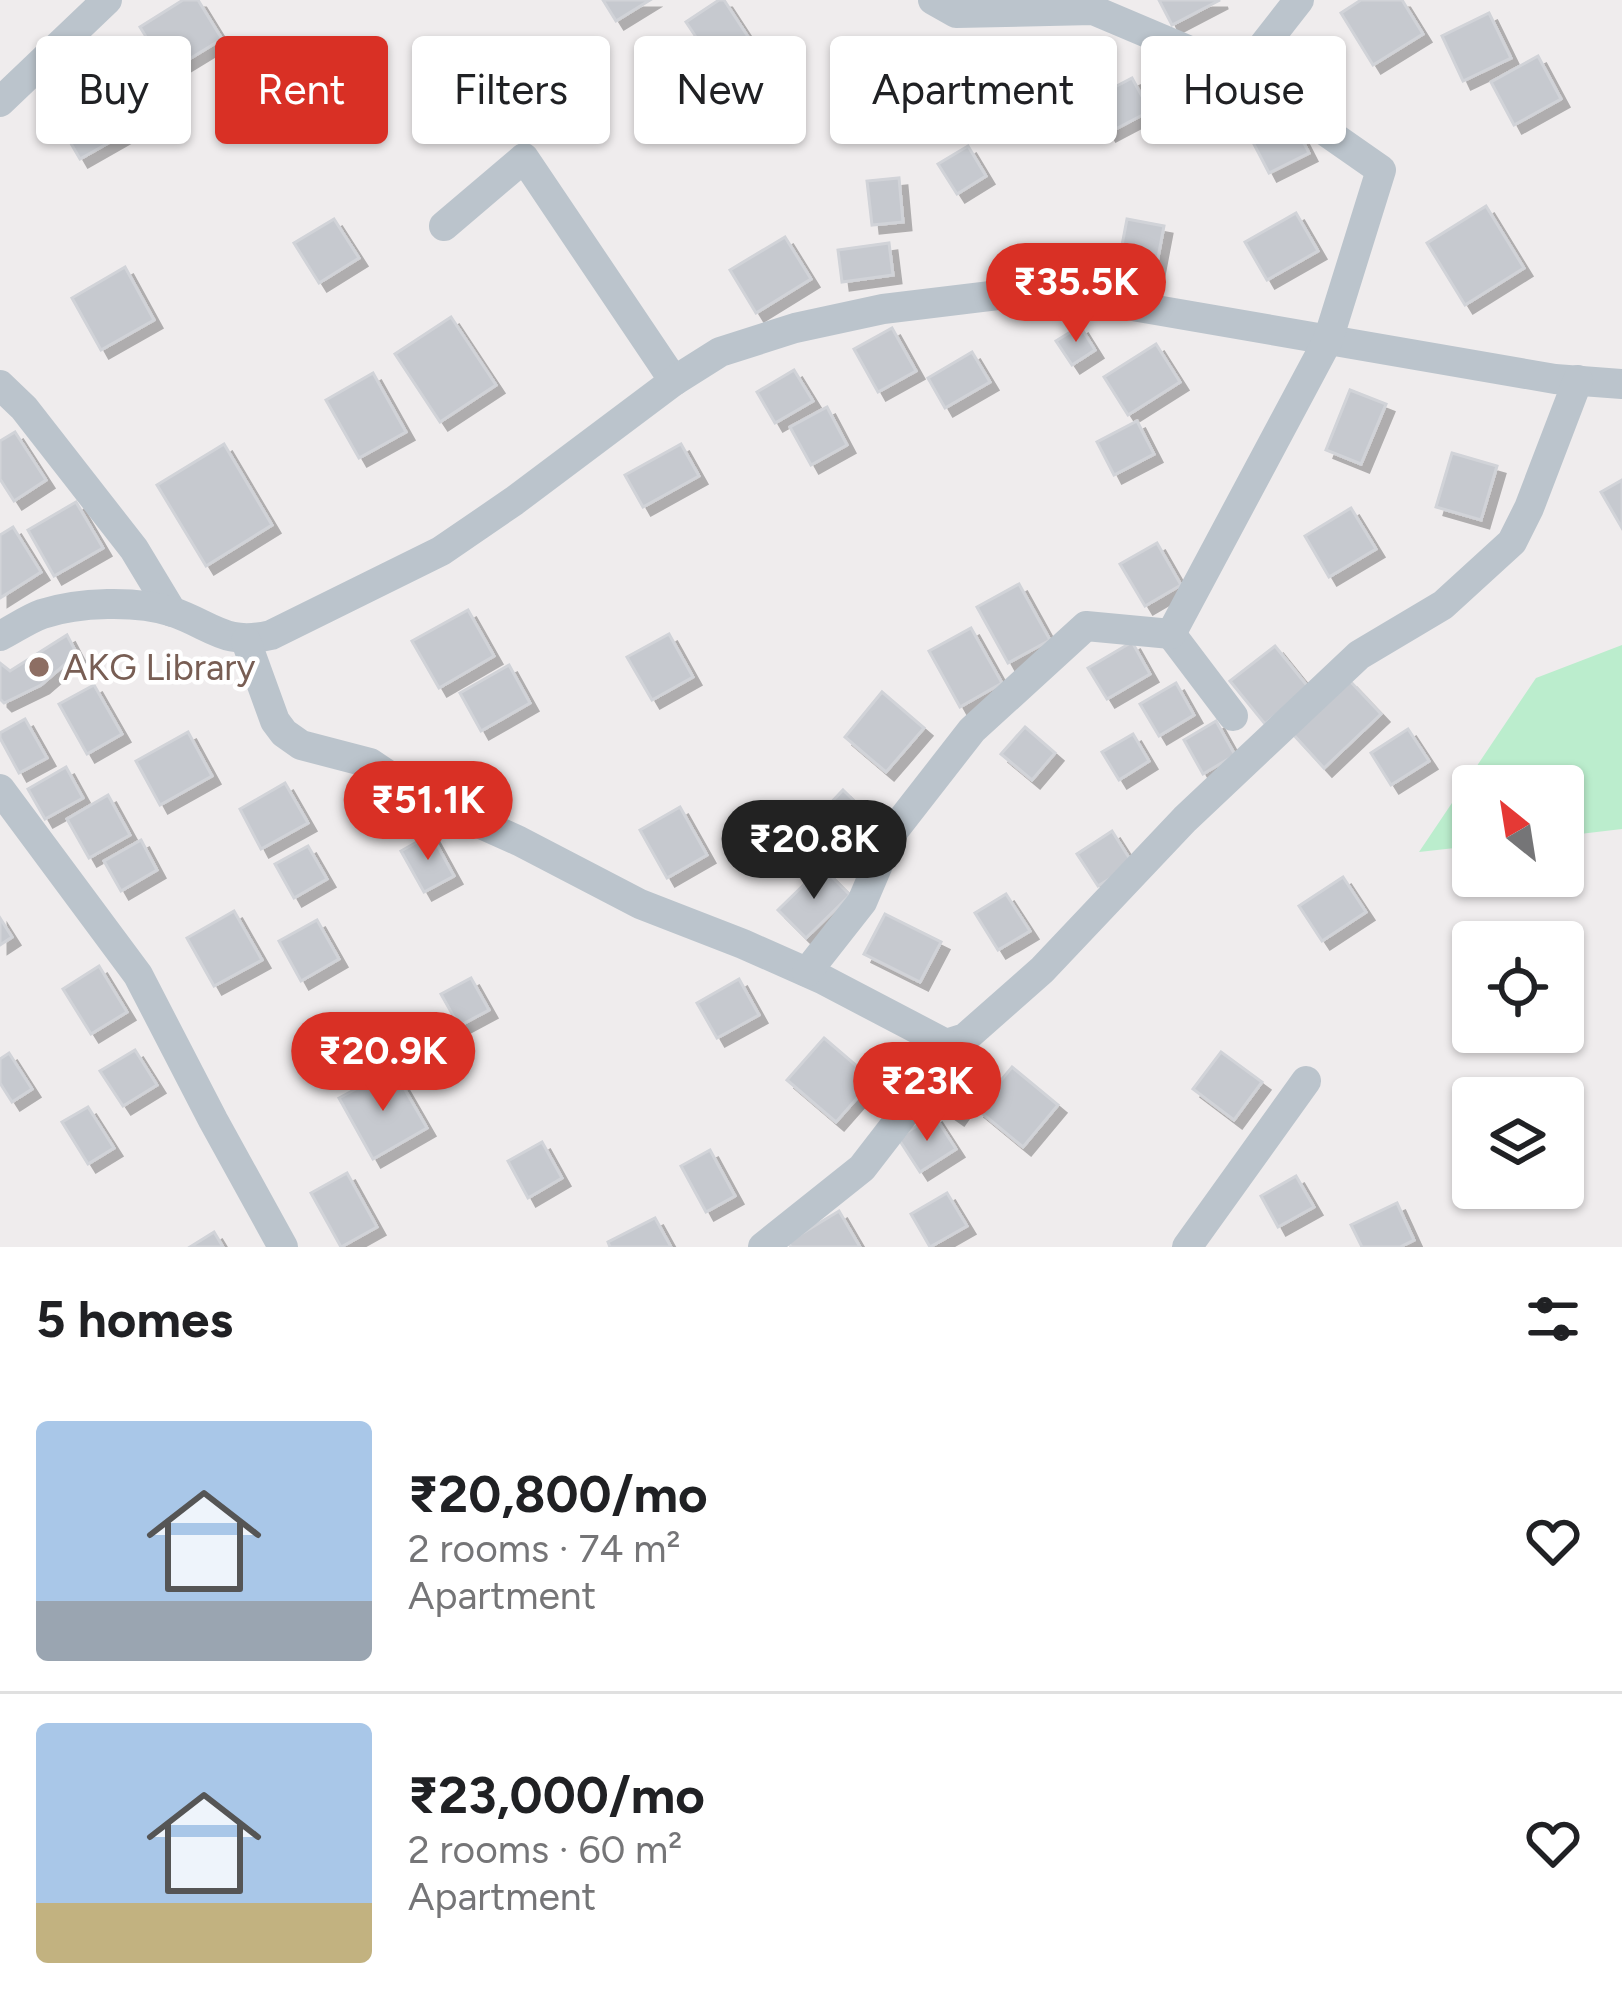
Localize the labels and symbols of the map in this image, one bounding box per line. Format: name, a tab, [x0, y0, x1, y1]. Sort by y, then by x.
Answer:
pin: ₹35.5K	[978, 243, 1174, 345]
place label: AKG Library	[63, 646, 255, 689]
marker: AKG Library	[26, 654, 52, 680]
pin: ₹51.1K	[330, 761, 526, 863]
north arrow	[1452, 765, 1584, 897]
pin: ₹20.8K	[716, 800, 912, 902]
pin: ₹20.9K	[285, 1012, 481, 1114]
pin: ₹23K	[856, 1042, 998, 1144]

